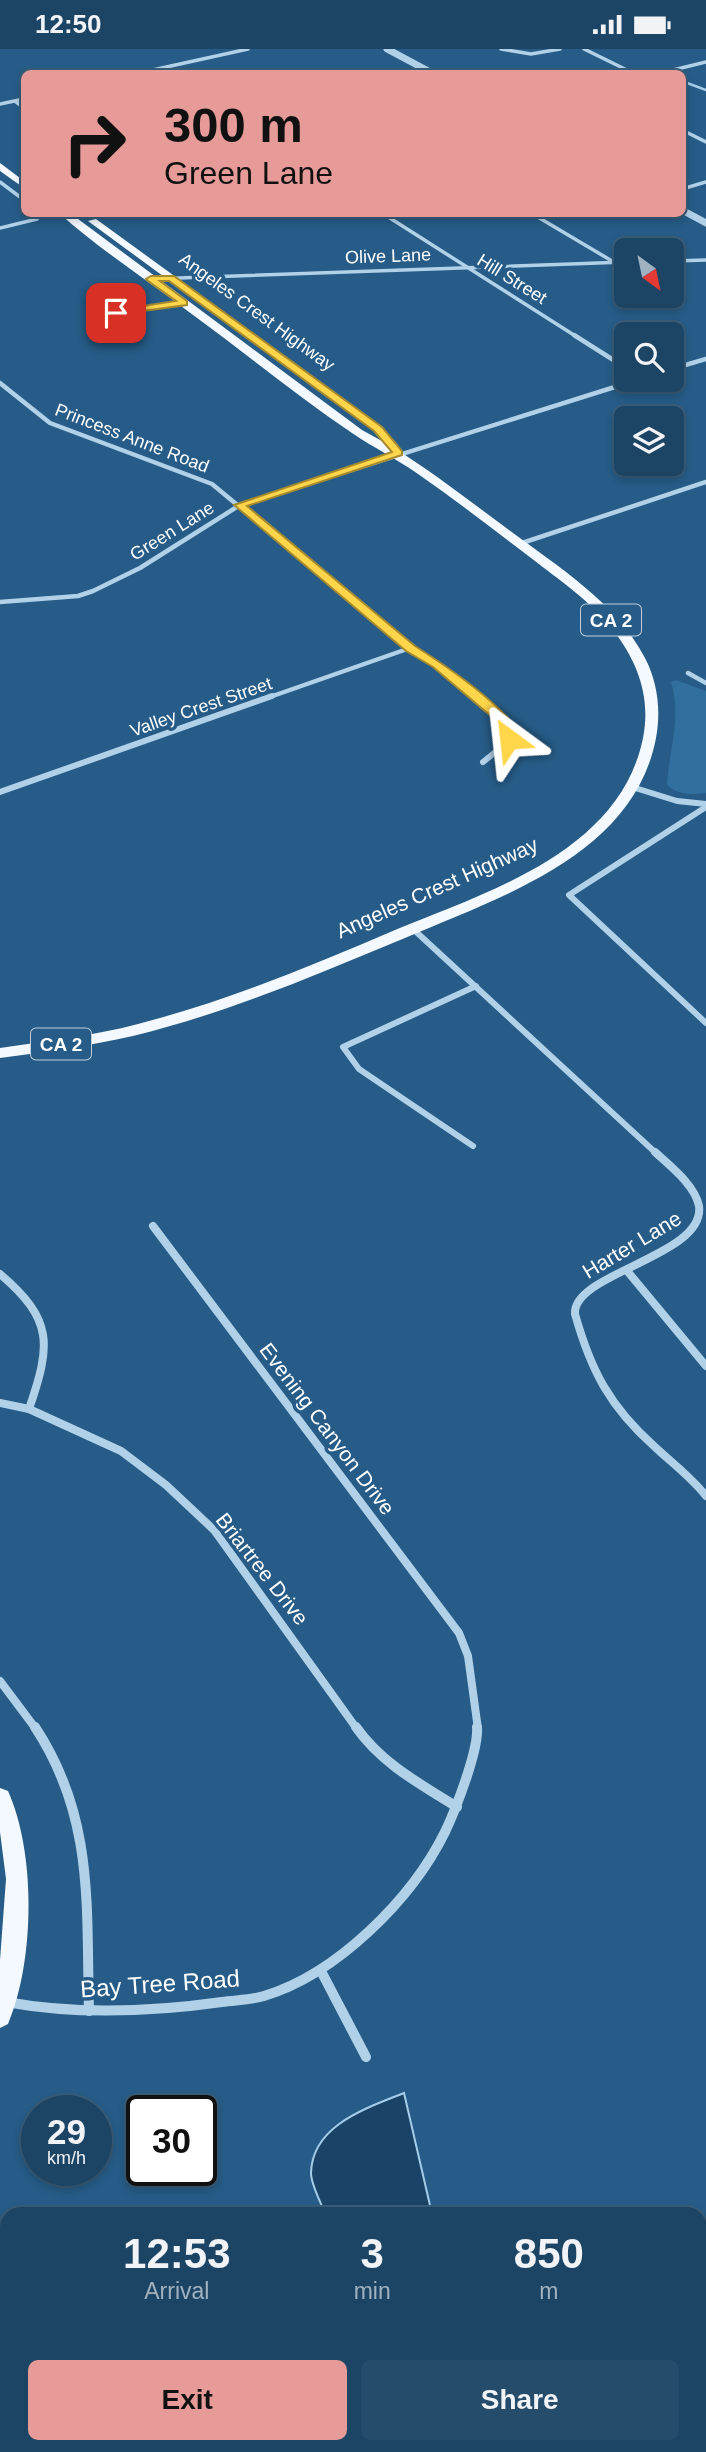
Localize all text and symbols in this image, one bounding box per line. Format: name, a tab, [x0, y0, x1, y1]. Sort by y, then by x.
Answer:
text: 12:50	[35, 9, 102, 39]
icon: right	[49, 98, 140, 189]
text: 300 m	[164, 98, 303, 152]
text: Green Lane	[164, 155, 333, 191]
north arrow	[614, 238, 684, 308]
map controls	[614, 238, 684, 476]
street label: Olive Lane	[345, 245, 431, 267]
street label: Angeles Crest Highway	[175, 249, 339, 375]
street label: Hill Street	[474, 250, 550, 308]
pin	[86, 283, 146, 343]
icon: arrive	[97, 294, 135, 332]
button: search	[614, 322, 684, 392]
street label: Princess Anne Road	[52, 399, 212, 477]
button: layers	[614, 406, 684, 476]
street label: Green Lane	[126, 497, 218, 565]
road number: CA 2	[581, 605, 641, 635]
street label: Valley Crest Street	[127, 673, 275, 741]
position arrow	[472, 702, 546, 776]
street label: Angeles Crest Highway	[332, 832, 542, 942]
road number: CA 2	[31, 1028, 91, 1059]
street label: Harter Lane	[578, 1206, 685, 1283]
street label: Evening Canyon Drive	[255, 1338, 399, 1519]
street label: Briartree Drive	[212, 1508, 313, 1629]
street label: Bay Tree Road	[79, 1964, 241, 2003]
speed limit sign: 30	[126, 2095, 217, 2186]
text: 29	[47, 2112, 86, 2151]
text: km/h	[47, 2148, 86, 2168]
text: 12:53	[123, 2230, 231, 2277]
text: 3	[360, 2230, 384, 2277]
text: 850	[514, 2230, 584, 2277]
text: Arrival	[144, 2278, 209, 2304]
text: min	[354, 2278, 391, 2304]
text: m	[539, 2278, 558, 2304]
button: Exit	[28, 2360, 347, 2440]
button: Share	[361, 2360, 679, 2440]

